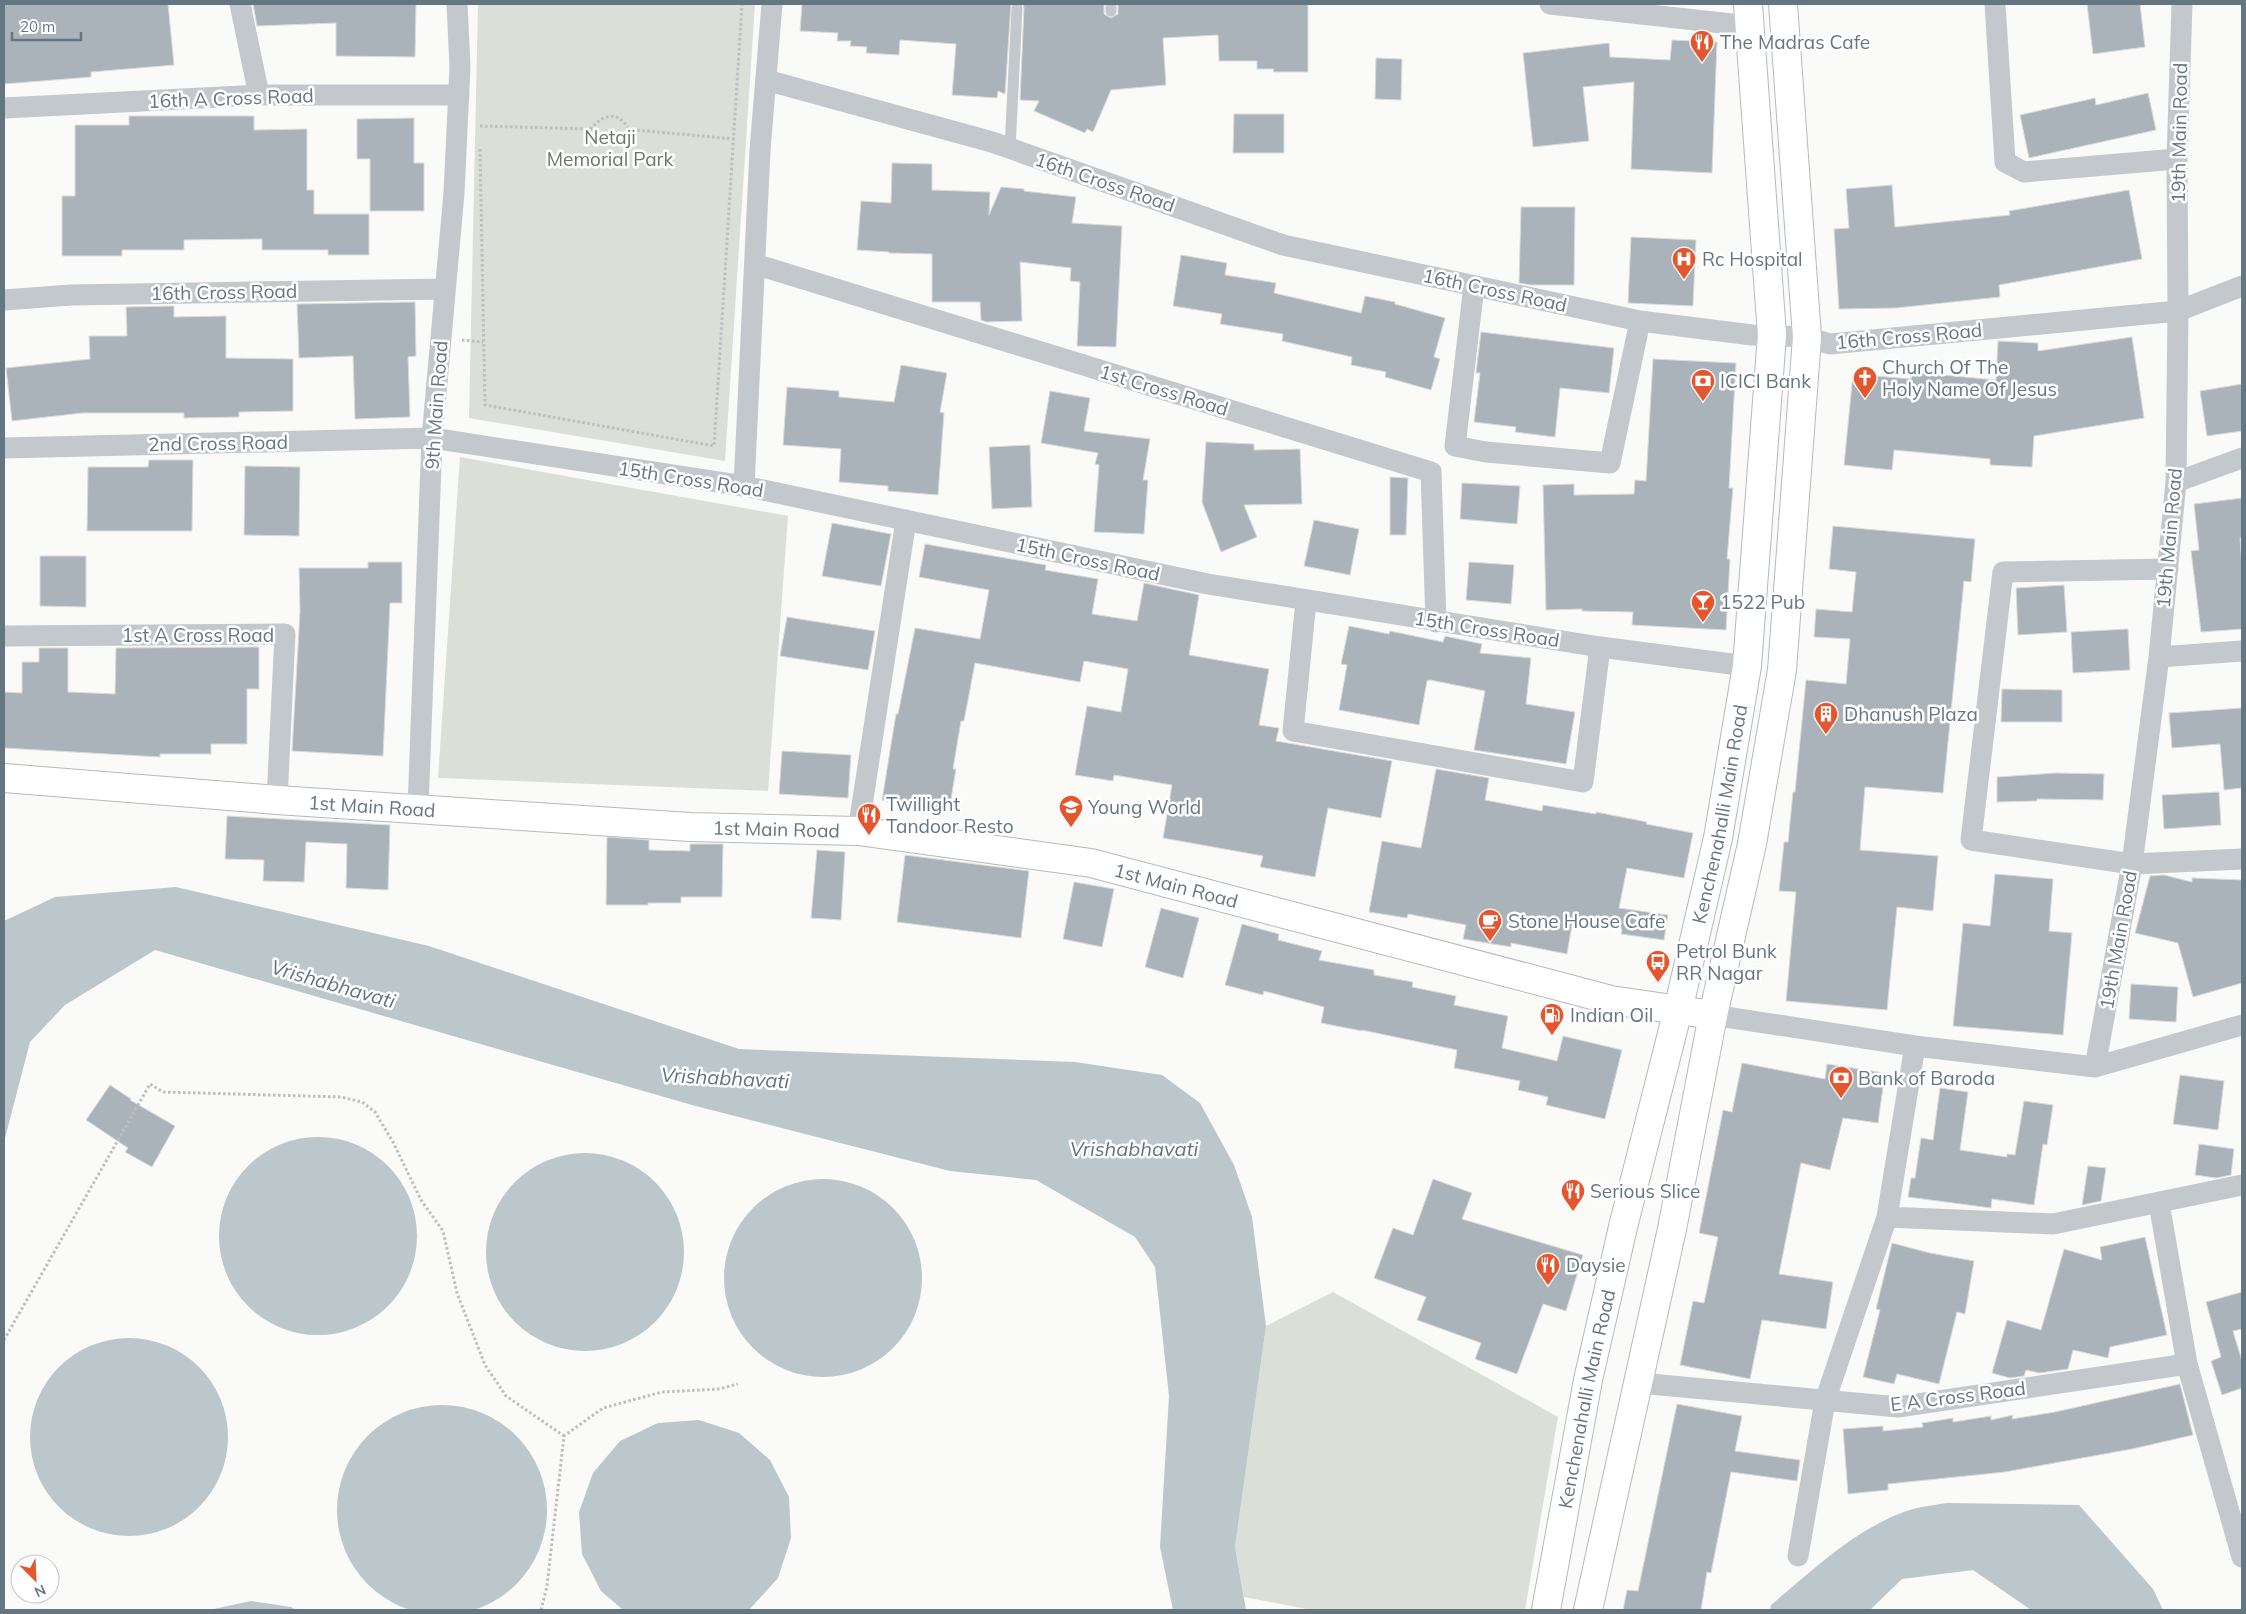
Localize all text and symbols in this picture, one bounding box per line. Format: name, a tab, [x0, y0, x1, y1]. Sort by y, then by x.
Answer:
scale bar	[12, 10, 81, 42]
text: 20 m	[20, 17, 55, 36]
restaurant icon: The Madras Cafe	[1689, 29, 1715, 63]
place label: The Madras Cafe	[1720, 30, 1870, 54]
street label: 19th Main Road	[2166, 63, 2192, 203]
street label: 16th A Cross Road	[148, 83, 314, 113]
park label: Netaji Memorial Park	[547, 125, 673, 171]
street label: 16th Cross Road	[1032, 147, 1178, 217]
hospital icon: Rc Hospital	[1671, 246, 1697, 280]
place label: Rc Hospital	[1702, 247, 1803, 271]
street label: 16th Cross Road	[1421, 263, 1569, 317]
street label: 16th Cross Road	[151, 279, 297, 305]
street label: 16th Cross Road	[1835, 318, 1983, 354]
street label: 9th Main Road	[420, 340, 452, 470]
place label: Church Of The Holy Name Of Jesus	[1882, 355, 2057, 401]
street label: 1st Cross Road	[1097, 359, 1231, 421]
church icon: Church Of The Holy Name Of Jesus	[1852, 365, 1878, 399]
bank icon: ICICI Bank	[1690, 368, 1716, 402]
place label: ICICI Bank	[1720, 369, 1811, 393]
street label: 2nd Cross Road	[148, 430, 288, 456]
street label: 15th Cross Road	[617, 456, 765, 502]
street label: 19th Main Road	[2151, 467, 2187, 609]
street label: 15th Cross Road	[1014, 532, 1162, 586]
bar icon: 1522 Pub	[1690, 589, 1716, 623]
place label: 1522 Pub	[1720, 590, 1805, 614]
street label: 15th Cross Road	[1413, 606, 1561, 652]
street label: 1st A Cross Road	[122, 623, 274, 647]
building icon: Dhanush Plaza	[1813, 701, 1839, 735]
place label: Dhanush Plaza	[1844, 702, 1978, 726]
street label: Kenchenahalli Main Road	[1686, 703, 1752, 926]
street label: 1st Main Road	[308, 790, 436, 822]
place label: Twillight Tandoor Resto	[886, 792, 1014, 838]
school or university icon: Young World	[1058, 794, 1084, 828]
place label: Young World	[1087, 795, 1201, 819]
restaurant icon: Twillight Tandoor Resto	[856, 802, 882, 836]
street label: 1st Main Road	[712, 816, 840, 843]
street label: 1st Main Road	[1111, 858, 1241, 913]
street label: 19th Main Road	[2094, 869, 2142, 1011]
cafe icon: Stone House Cafe	[1477, 908, 1503, 942]
place label: Stone House Cafe	[1508, 909, 1665, 933]
place label: Petrol Bunk RR Nagar	[1676, 939, 1777, 985]
bus stop icon: Petrol Bunk RR Nagar	[1645, 949, 1671, 983]
water label: Vrishabhavati	[268, 954, 398, 1013]
fuel station icon: Indian Oil	[1539, 1002, 1565, 1036]
place label: Indian Oil	[1570, 1003, 1653, 1027]
water label: Vrishabhavati	[660, 1062, 790, 1093]
bank icon: Bank of Baroda	[1828, 1065, 1854, 1099]
place label: Bank of Baroda	[1858, 1066, 1995, 1090]
water label: Vrishabhavati	[1070, 1136, 1198, 1161]
restaurant icon: Serious Slice	[1560, 1178, 1586, 1212]
place label: Serious Slice	[1590, 1179, 1700, 1203]
restaurant icon: Daysie	[1535, 1252, 1561, 1286]
place label: Daysie	[1566, 1253, 1626, 1277]
street label: Kenchenahalli Main Road	[1553, 1287, 1620, 1510]
street label: E A Cross Road	[1889, 1376, 2027, 1416]
north arrow	[10, 1554, 60, 1604]
text: N	[32, 1581, 49, 1601]

